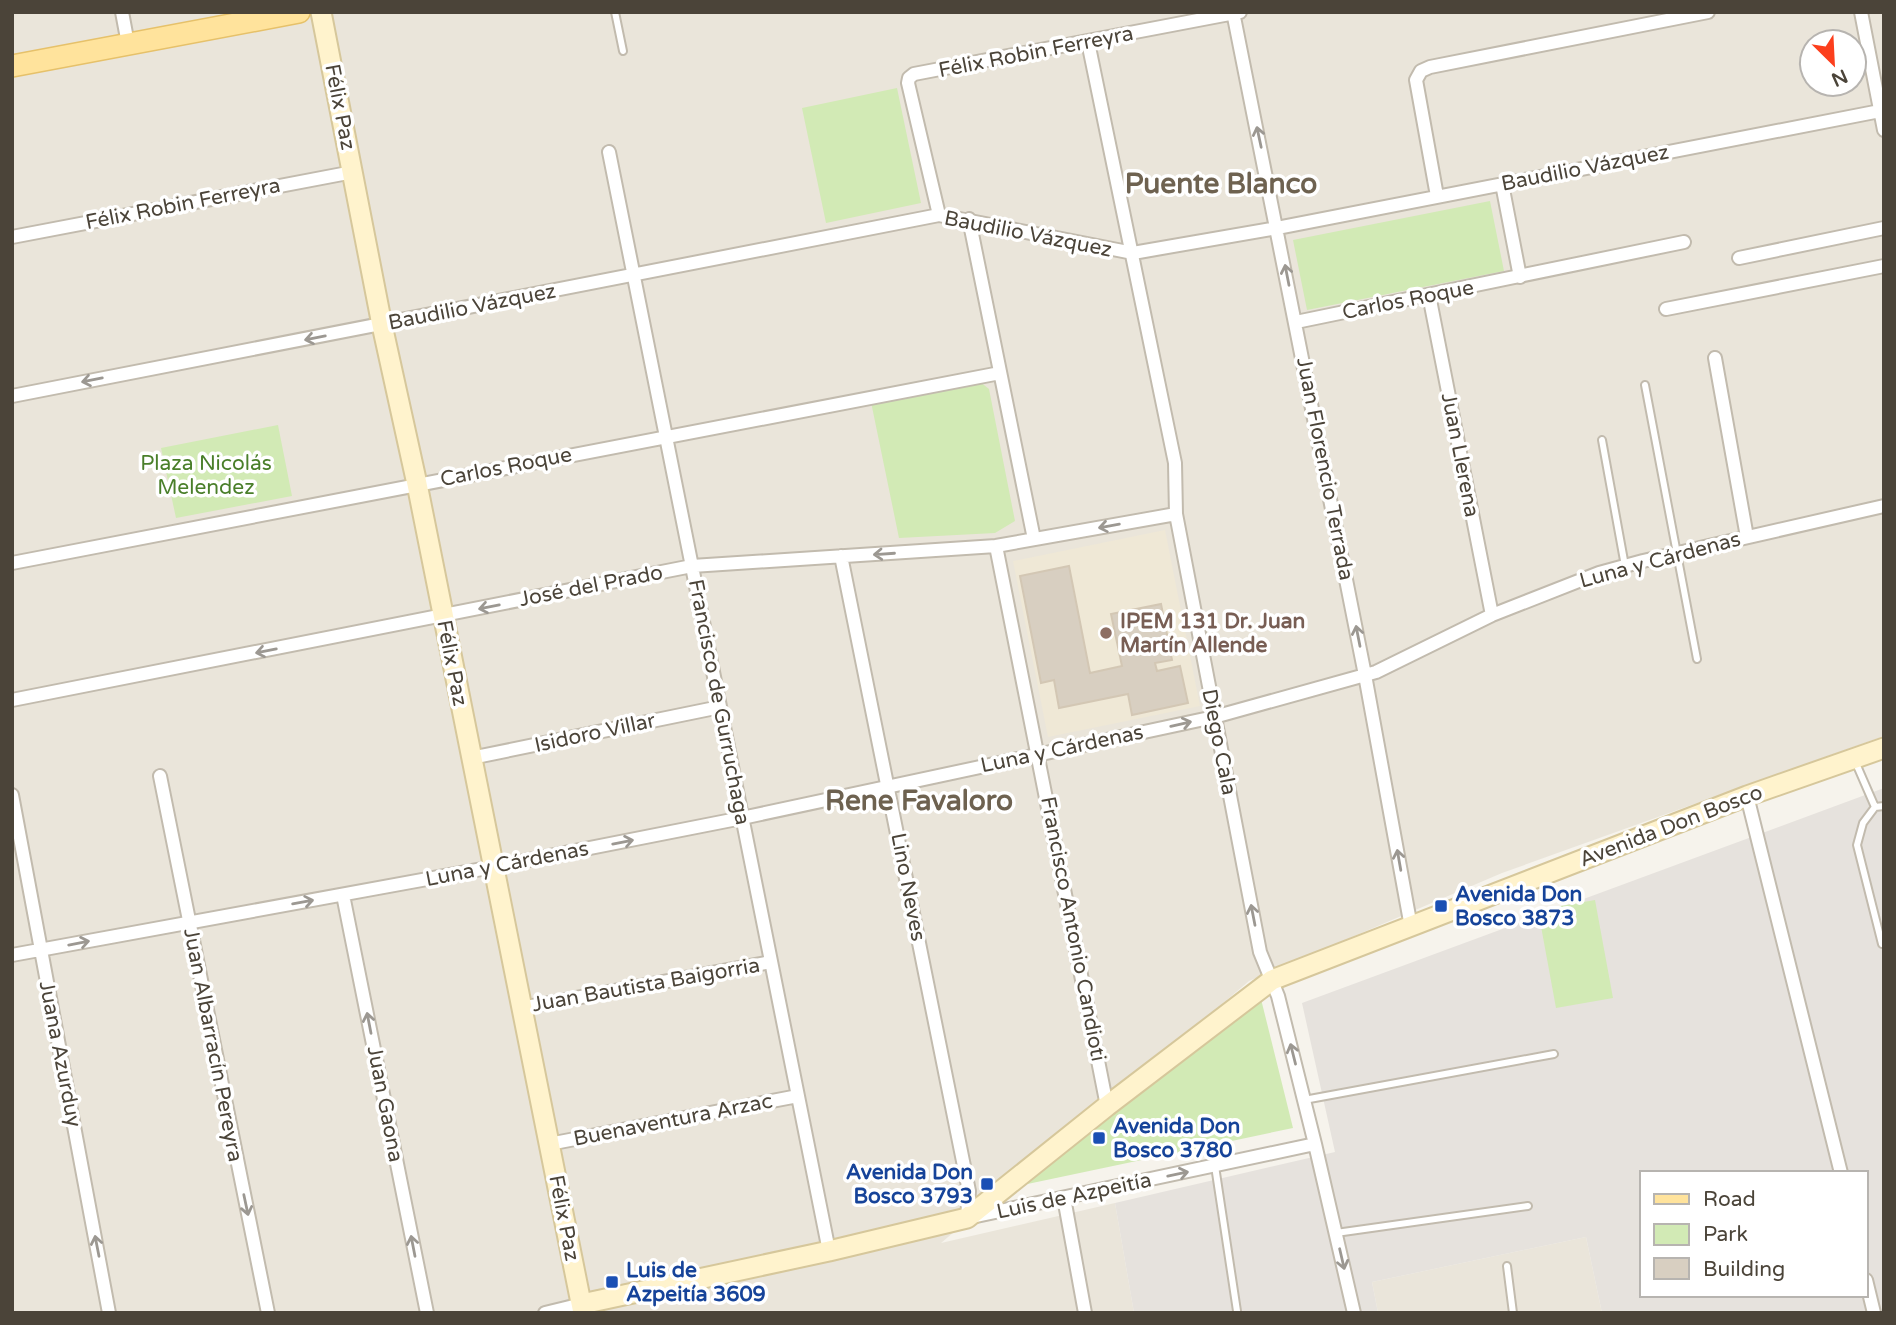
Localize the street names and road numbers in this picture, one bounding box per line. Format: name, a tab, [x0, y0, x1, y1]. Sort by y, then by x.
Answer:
street label: Félix Robin Ferreyra	[936, 21, 1136, 83]
street label: Félix Paz	[319, 62, 361, 152]
street label: Baudilio Vázquez	[1499, 139, 1671, 197]
street label: Félix Robin Ferreyra	[83, 173, 283, 235]
street label: Baudilio Vázquez	[942, 205, 1114, 263]
street label: Carlos Roque	[1340, 275, 1476, 325]
street label: Baudilio Vázquez	[386, 278, 558, 336]
street label: Juan Florencio Terrada	[1291, 355, 1359, 583]
street label: Juan Llerena	[1436, 391, 1484, 519]
street label: Carlos Roque	[438, 442, 574, 492]
street label: Luna y Cárdenas	[1577, 526, 1743, 594]
street label: José del Prado	[517, 560, 665, 612]
street label: Francisco de Gurruchaga	[683, 577, 755, 827]
street label: Félix Paz	[431, 618, 473, 708]
street label: Diego Cala	[1196, 687, 1242, 797]
street label: Isidoro Villar	[532, 708, 658, 758]
street label: Luna y Cárdenas	[978, 720, 1146, 778]
street label: Avenida Don Bosco	[1576, 780, 1766, 872]
street label: Francisco Antonio Candioti	[1035, 794, 1111, 1064]
street label: Lino Neves	[885, 831, 931, 943]
street label: Luna y Cárdenas	[423, 836, 591, 892]
street label: Juan Albarracín Pereyra	[178, 926, 248, 1164]
street label: Juan Bautista Baigorria	[530, 953, 762, 1017]
street label: Juana Azurduy	[34, 979, 86, 1129]
street label: Juan Gaona	[362, 1044, 408, 1164]
street label: Buenaventura Arzac	[571, 1088, 775, 1152]
street label: Luis de Azpeitía	[994, 1167, 1154, 1225]
street label: Félix Paz	[543, 1173, 585, 1263]

